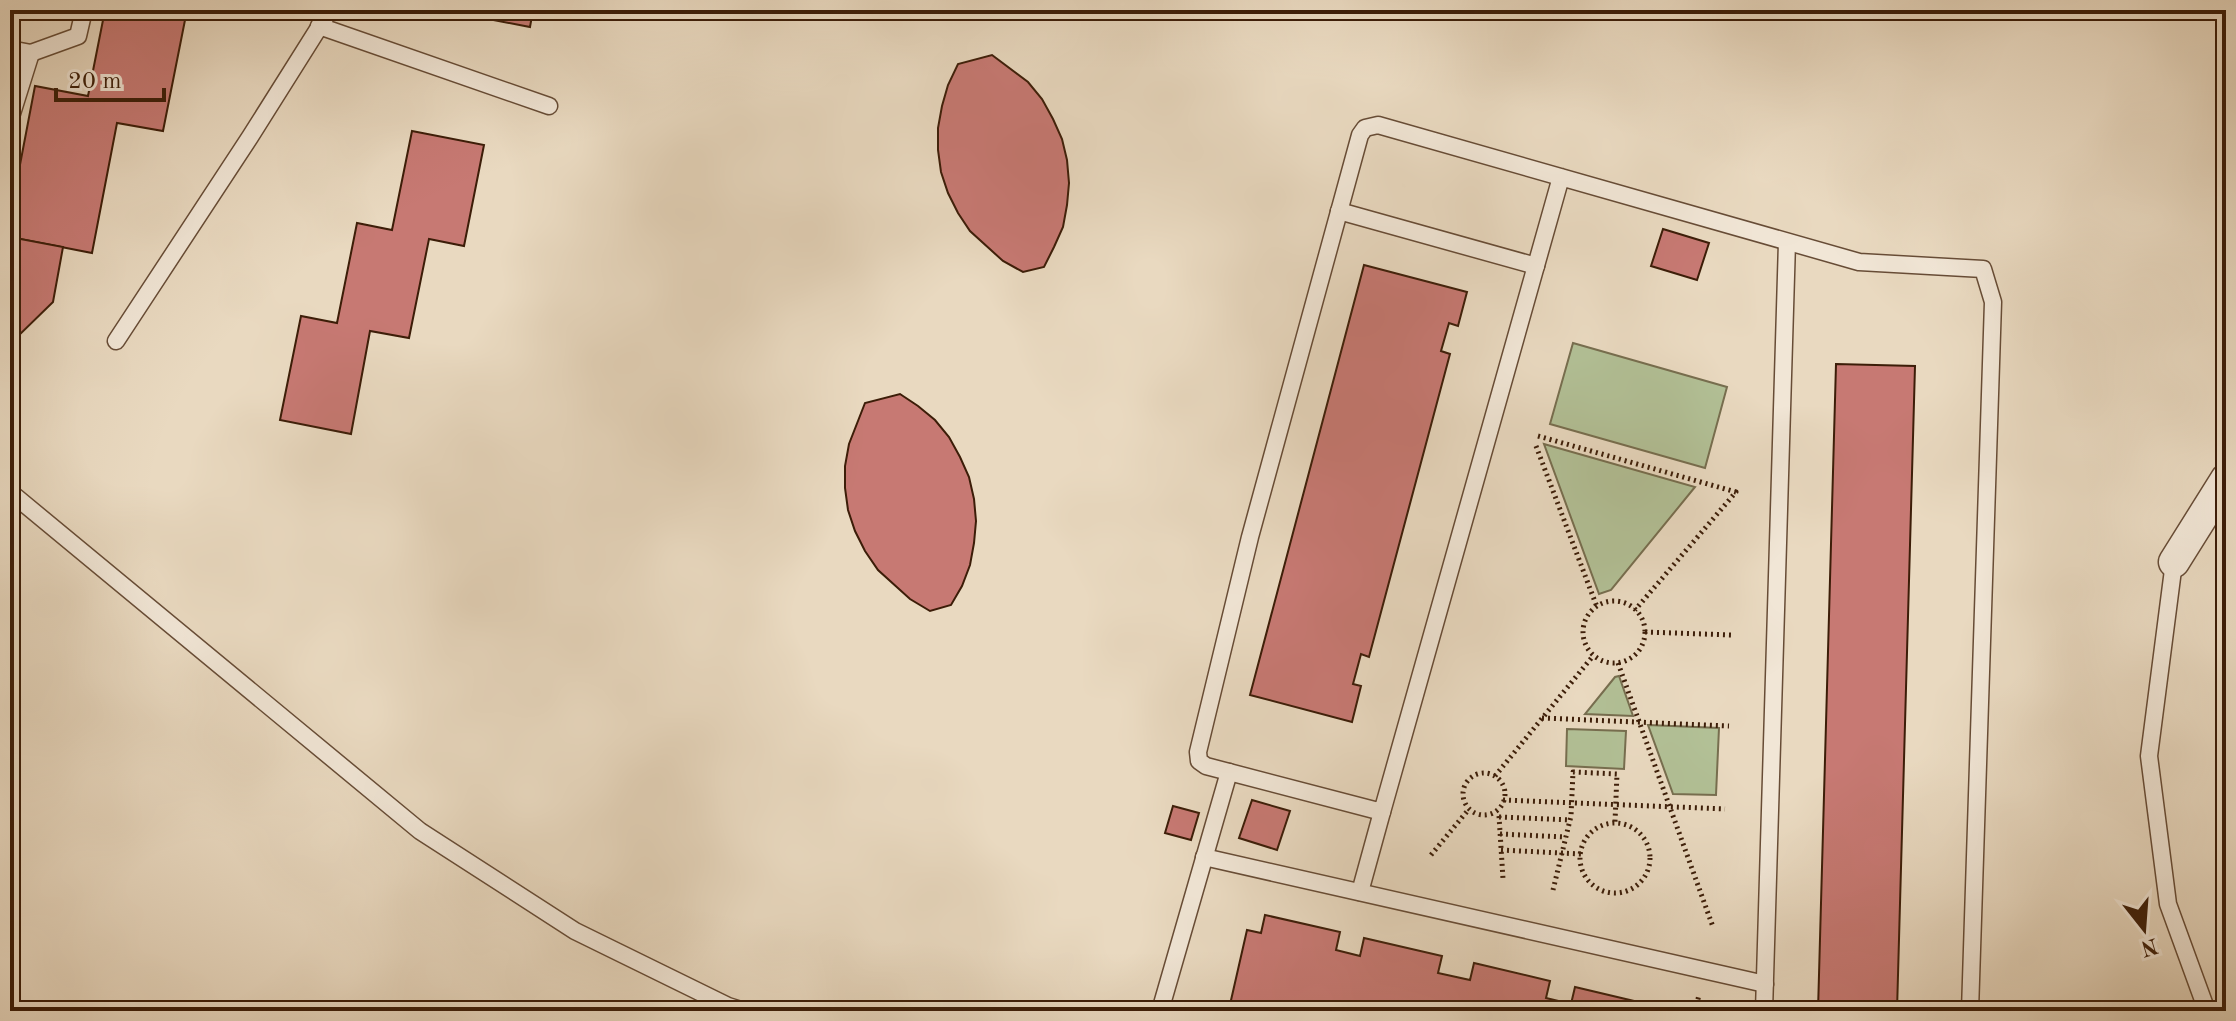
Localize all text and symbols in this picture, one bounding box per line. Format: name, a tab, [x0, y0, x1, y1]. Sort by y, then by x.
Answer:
scale bar	[56, 52, 164, 102]
text: 20 m	[68, 70, 122, 94]
north arrow	[2104, 889, 2184, 969]
text: N	[2138, 933, 2161, 959]

